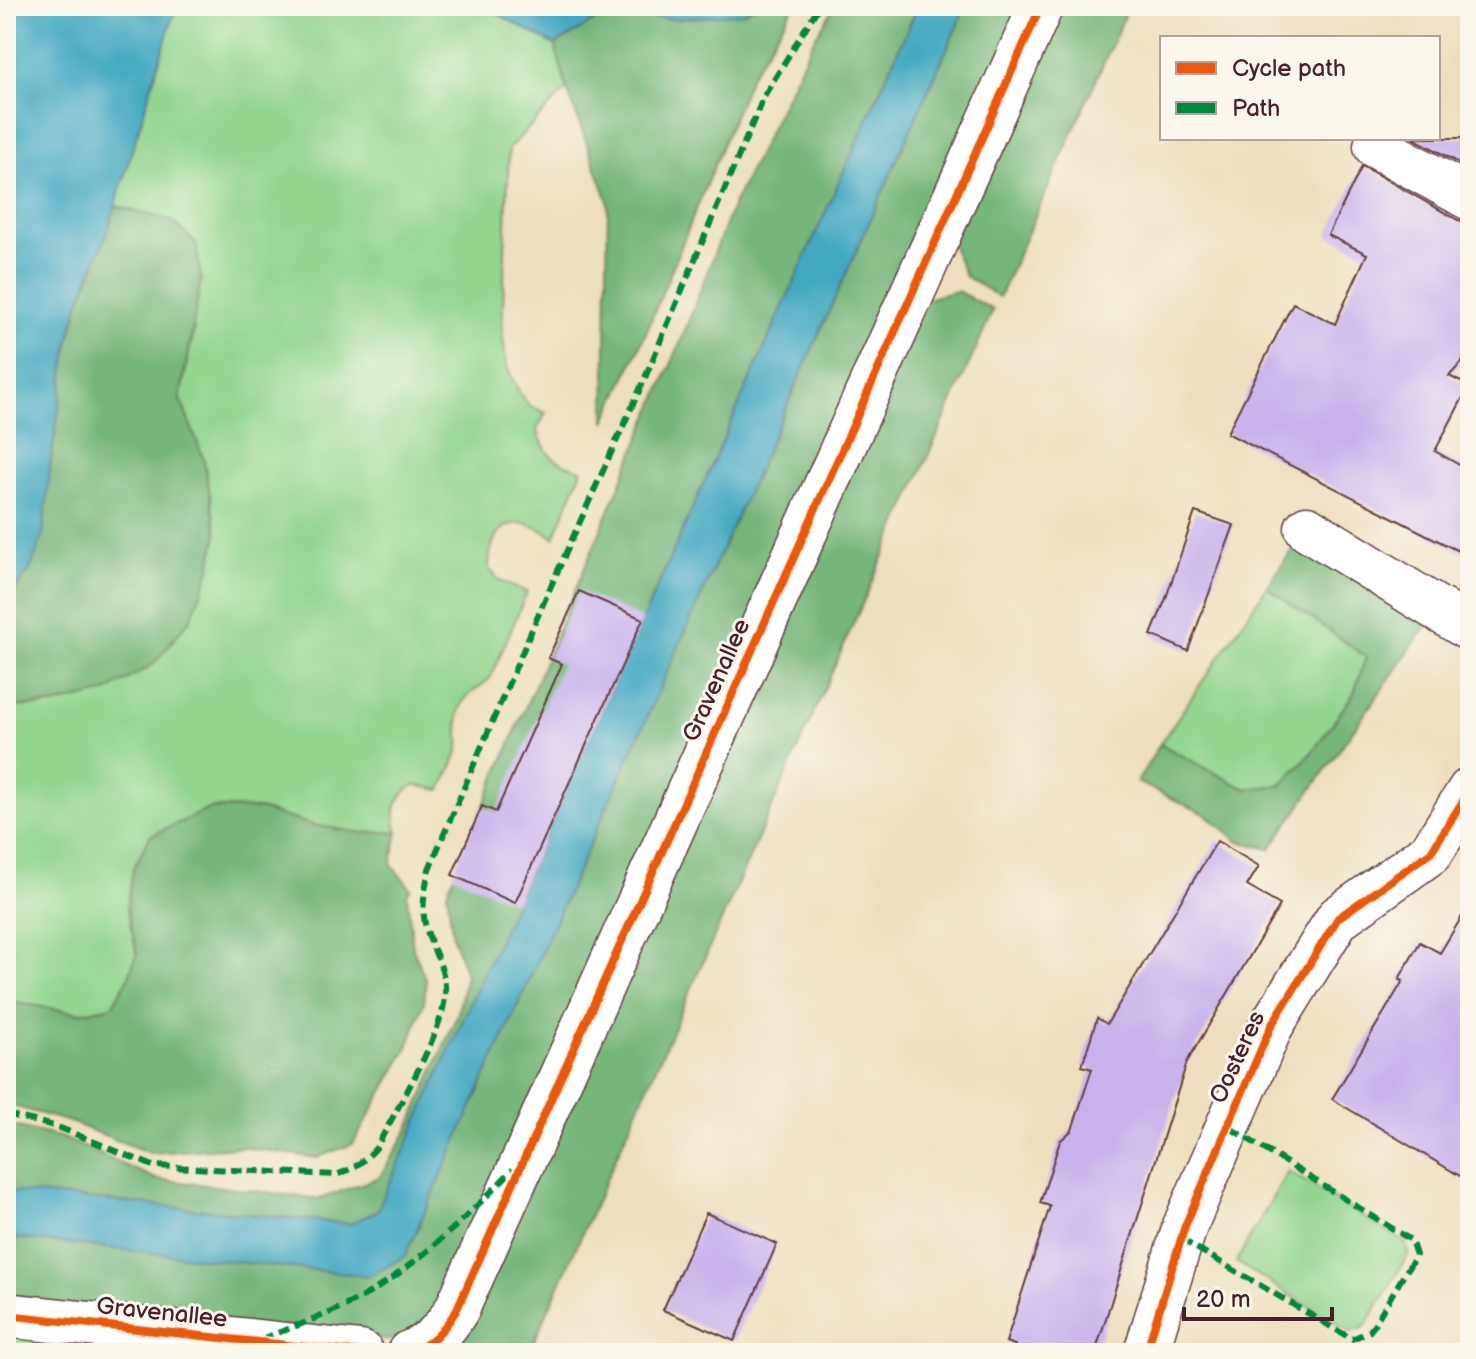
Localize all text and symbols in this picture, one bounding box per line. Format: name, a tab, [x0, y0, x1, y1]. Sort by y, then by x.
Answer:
legend	[1160, 36, 1440, 140]
text: Cycle path	[1232, 54, 1346, 83]
text: Path	[1232, 94, 1280, 123]
street label: Gravenallee	[676, 614, 756, 746]
street label: Oosteres	[1203, 1006, 1271, 1108]
scale bar	[1184, 1271, 1332, 1321]
text: 20 m	[1196, 1285, 1251, 1314]
street label: Gravenallee	[95, 1291, 229, 1334]

